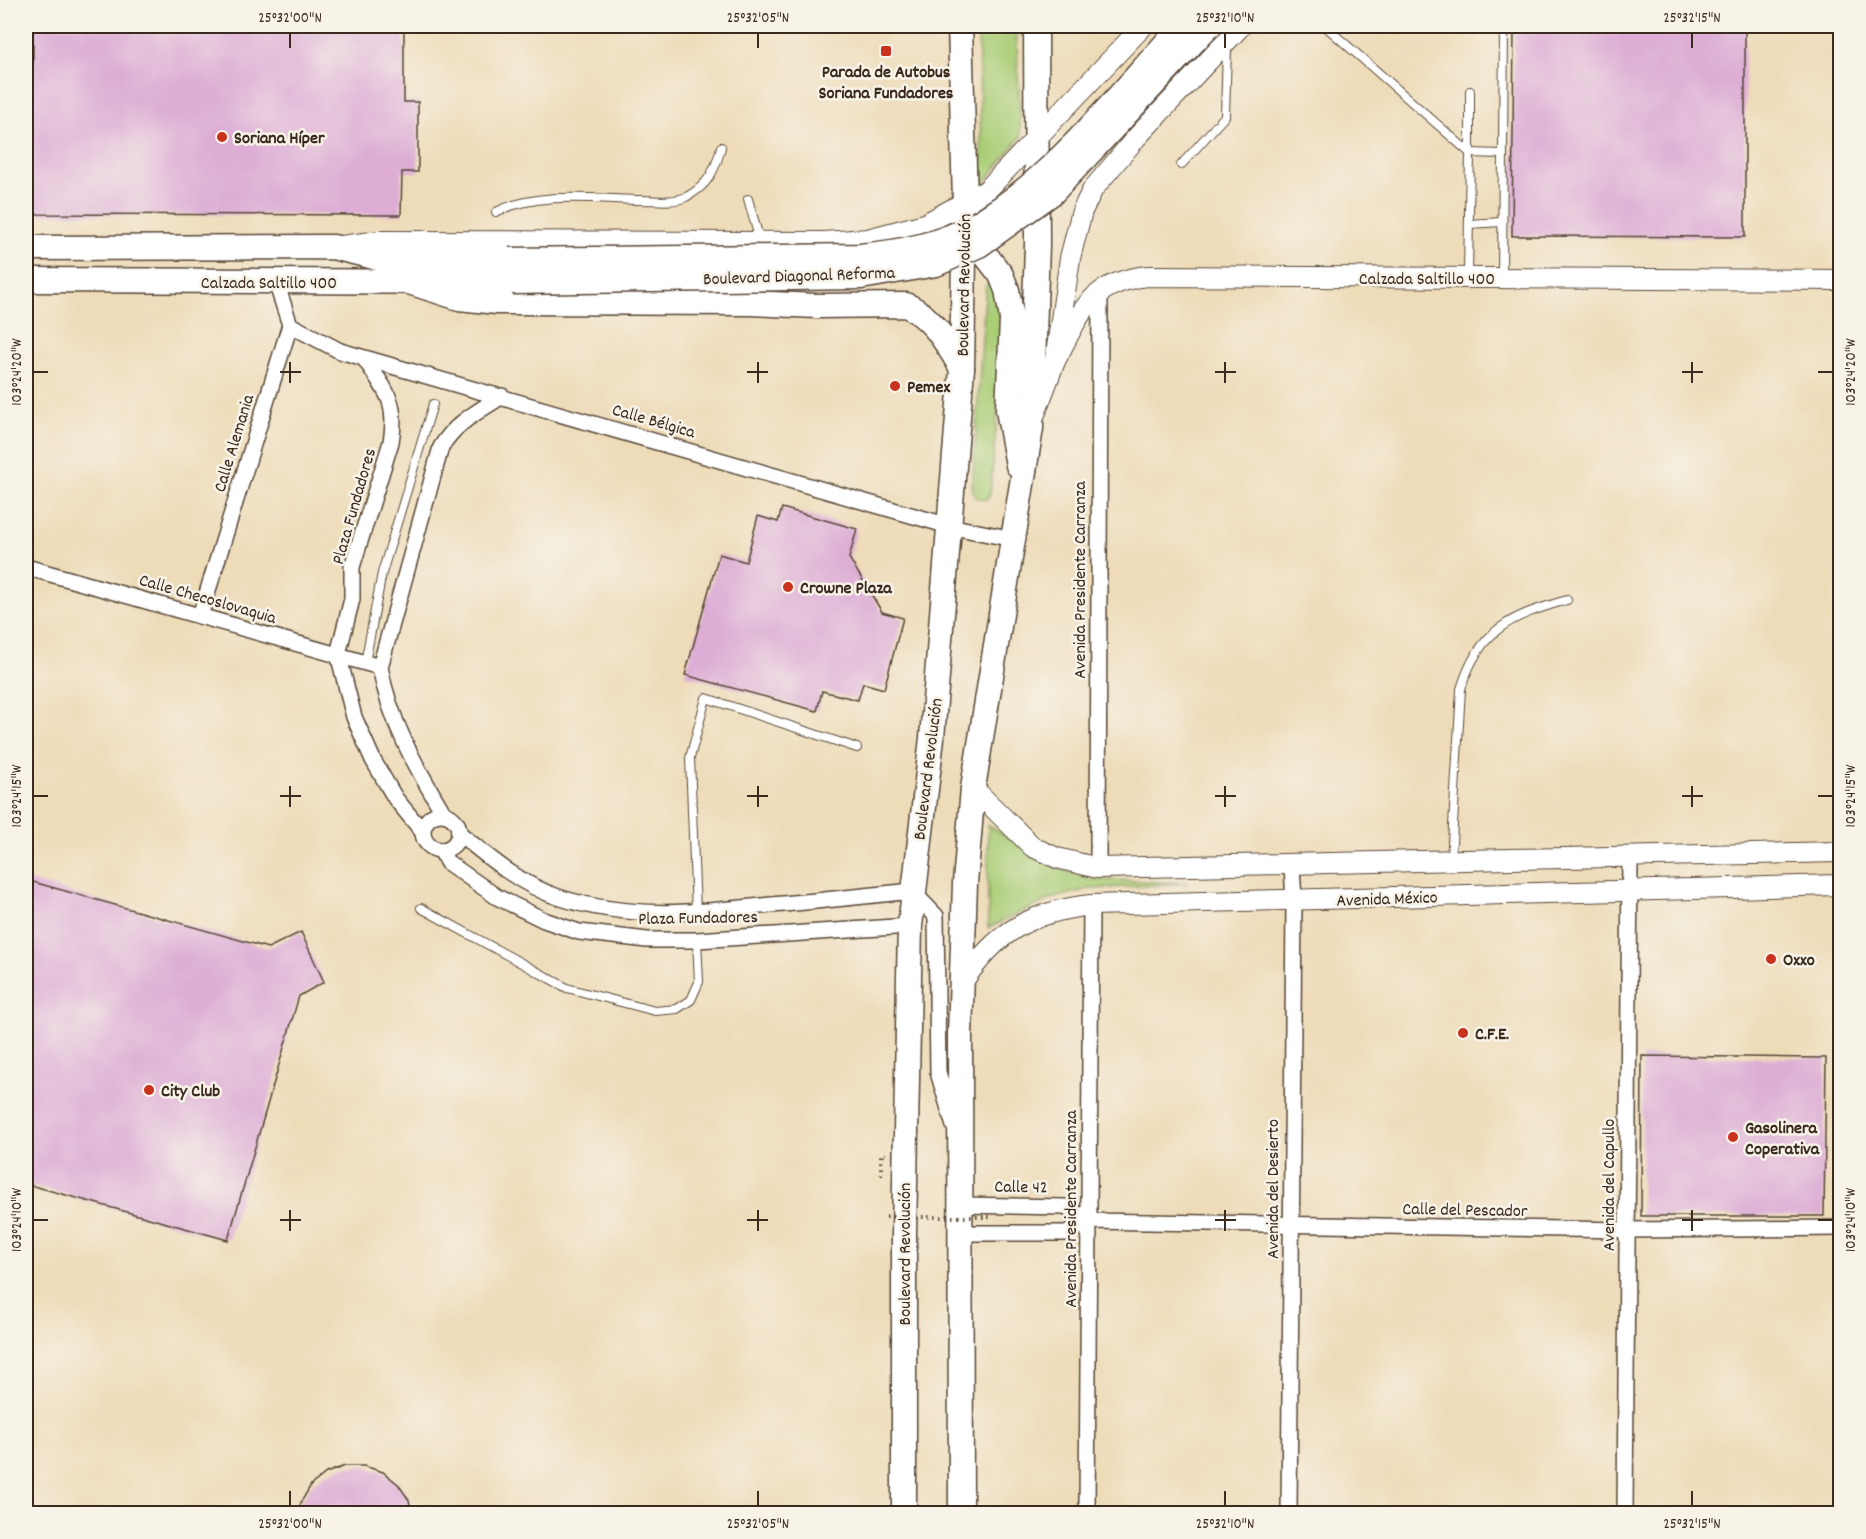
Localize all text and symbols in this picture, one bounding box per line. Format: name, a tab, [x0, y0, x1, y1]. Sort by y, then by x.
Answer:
text: 25°32'00"N	[258, 8, 322, 30]
text: 25°32'05"N	[727, 8, 789, 30]
text: 25°32'10"N	[1196, 8, 1254, 30]
text: 25°32'15"N	[1663, 8, 1721, 30]
marker: Parada de Autobus Soriana Fundadores	[879, 44, 893, 58]
place label: Parada de Autobus Soriana Fundadores	[819, 61, 954, 107]
place label: Soriana Híper	[234, 127, 325, 152]
marker: Soriana Híper	[215, 130, 229, 144]
street label: Boulevard Revolución	[952, 213, 979, 357]
street label: Boulevard Diagonal Reforma	[703, 262, 896, 293]
street label: Calzada Saltillo 400	[1359, 268, 1495, 293]
street label: Calzada Saltillo 400	[201, 272, 337, 297]
text: 103°24'20"W	[7, 338, 29, 406]
text: 103°24'20"W	[1841, 338, 1863, 406]
place label: Pemex	[907, 376, 950, 401]
marker: Pemex	[888, 379, 902, 393]
street label: Calle Alemania	[209, 391, 262, 496]
street label: Calle Bélgica	[609, 399, 698, 446]
street label: Plaza Fundadores	[327, 446, 384, 568]
street label: Avenida Presidente Carranza	[1069, 481, 1094, 679]
street label: Calle Checoslovaquia	[136, 569, 279, 632]
place label: Crowne Plaza	[800, 577, 892, 602]
marker: Crowne Plaza	[781, 580, 795, 594]
street label: Boulevard Revolución	[908, 697, 951, 842]
text: 103°24'15"W	[7, 764, 29, 827]
text: 103°24'15"W	[1841, 764, 1863, 827]
street label: Avenida México	[1336, 886, 1438, 915]
street label: Plaza Fundadores	[638, 906, 758, 933]
place label: Oxxo	[1783, 949, 1815, 974]
marker: Oxxo	[1764, 952, 1778, 966]
place label: C.F.E.	[1475, 1023, 1509, 1048]
marker: C.F.E.	[1456, 1026, 1470, 1040]
place label: City Club	[161, 1080, 220, 1105]
marker: City Club	[142, 1083, 156, 1097]
street label: Avenida Presidente Carranza	[1060, 1110, 1085, 1308]
place label: Gasolinera Coperativa	[1745, 1117, 1820, 1163]
street label: Avenida del Desierto	[1262, 1119, 1287, 1259]
street label: Avenida del Capullo	[1598, 1119, 1623, 1251]
marker: Gasolinera Coperativa	[1726, 1130, 1740, 1144]
street label: Calle 42	[994, 1176, 1048, 1201]
street label: Boulevard Revolución	[894, 1183, 919, 1325]
text: 103°24'10"W	[7, 1188, 29, 1252]
text: 103°24'10"W	[1841, 1188, 1863, 1252]
street label: Calle del Pescador	[1402, 1198, 1528, 1225]
text: 25°32'00"N	[258, 1514, 322, 1536]
text: 25°32'05"N	[727, 1514, 789, 1536]
text: 25°32'10"N	[1196, 1514, 1254, 1536]
text: 25°32'15"N	[1663, 1514, 1721, 1536]

